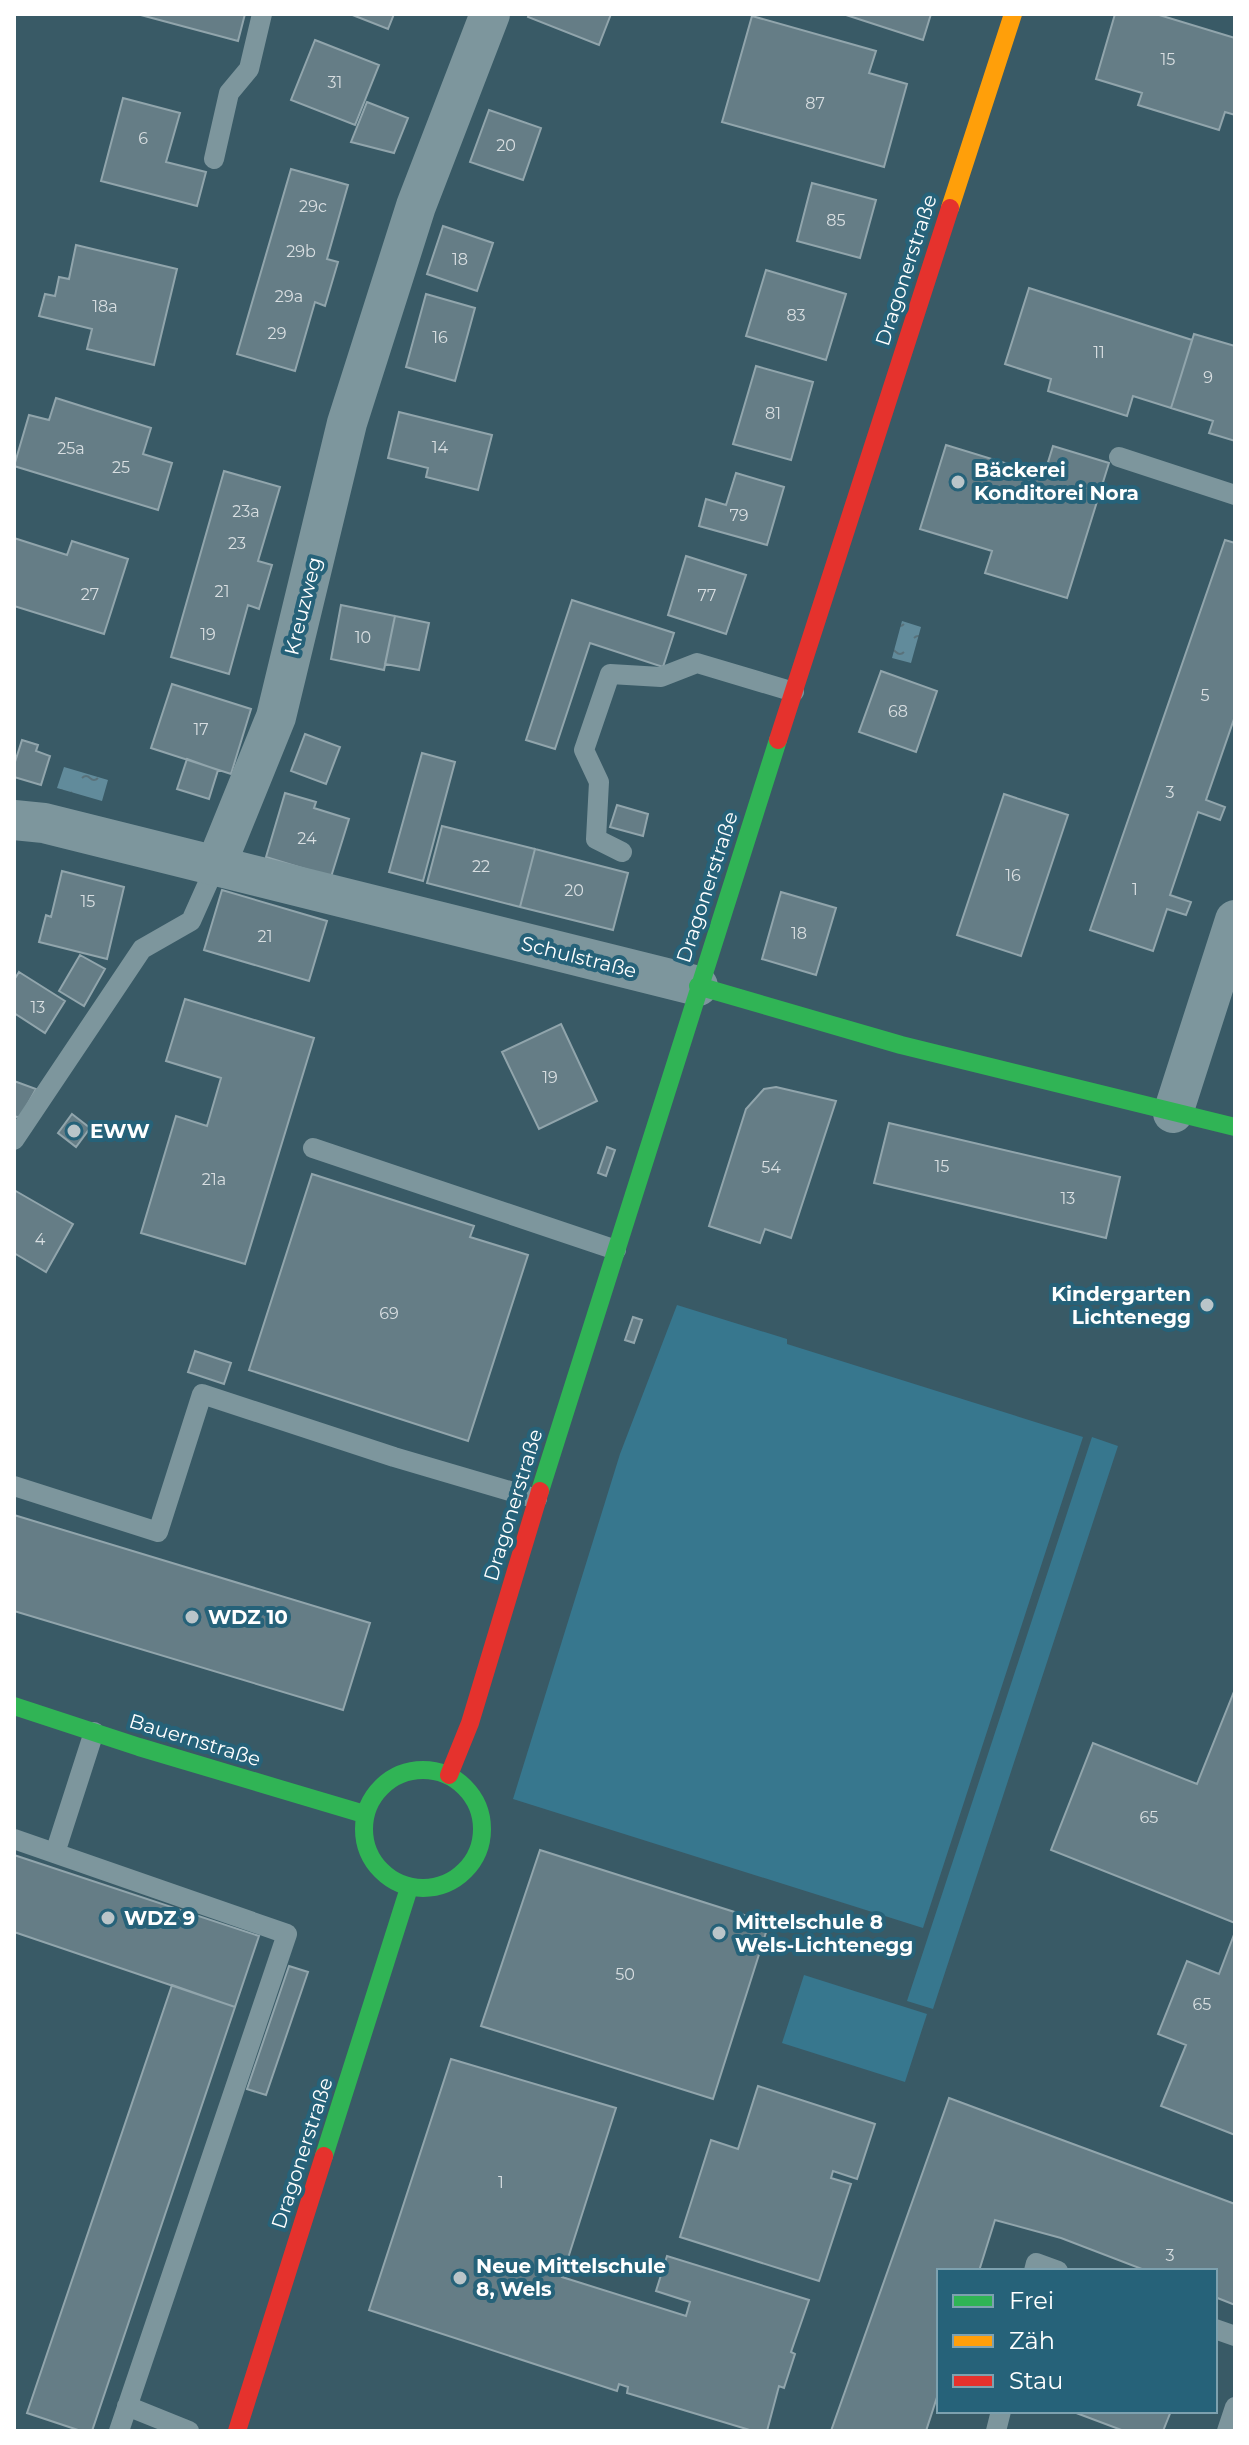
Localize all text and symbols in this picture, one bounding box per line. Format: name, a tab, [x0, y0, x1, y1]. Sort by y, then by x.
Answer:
house number: 15	[1161, 50, 1175, 69]
house number: 31	[328, 73, 342, 92]
house number: 87	[805, 94, 825, 113]
house number: 6	[138, 129, 148, 148]
house number: 20	[496, 136, 516, 155]
street label: Dragonerstraße	[870, 191, 942, 349]
house number: 29c	[299, 197, 327, 216]
house number: 85	[826, 211, 846, 230]
house number: 29b	[286, 242, 316, 261]
house number: 18	[452, 250, 468, 269]
house number: 29a	[275, 287, 303, 306]
house number: 18a	[92, 297, 118, 316]
house number: 83	[786, 306, 806, 325]
house number: 29	[268, 324, 286, 343]
house number: 16	[432, 328, 448, 347]
house number: 11	[1093, 343, 1105, 362]
house number: 9	[1203, 368, 1213, 387]
house number: 81	[765, 404, 781, 423]
house number: 14	[432, 438, 449, 457]
house number: 25a	[57, 439, 85, 458]
house number: 25	[112, 458, 130, 477]
place label: Bäckerei Konditorei Nora	[974, 458, 1139, 505]
marker: Bäckerei Konditorei Nora	[949, 473, 967, 491]
house number: 23a	[232, 502, 260, 521]
house number: 79	[729, 506, 749, 525]
house number: 23	[228, 534, 246, 553]
street label: Kreuzweg	[279, 554, 327, 658]
house number: 21	[215, 582, 229, 601]
house number: 27	[81, 585, 99, 604]
house number: 77	[698, 586, 716, 605]
house number: 19	[200, 625, 216, 644]
house number: 10	[355, 628, 371, 647]
house number: 5	[1200, 686, 1210, 705]
house number: 68	[888, 702, 908, 721]
house number: 17	[193, 720, 209, 739]
house number: 3	[1165, 783, 1175, 802]
street label: Dragonerstraße	[671, 808, 743, 966]
house number: 24	[297, 829, 317, 848]
house number: 22	[472, 857, 490, 876]
house number: 16	[1005, 866, 1021, 885]
house number: 1	[1132, 880, 1138, 899]
house number: 20	[564, 881, 584, 900]
house number: 15	[81, 892, 95, 911]
house number: 18	[791, 924, 807, 943]
house number: 21	[258, 927, 272, 946]
street label: Schulstraße	[519, 931, 639, 983]
house number: 13	[31, 998, 45, 1017]
house number: 19	[542, 1068, 558, 1087]
place label: EWW	[90, 1119, 150, 1143]
marker: EWW	[65, 1122, 83, 1140]
house number: 15	[935, 1157, 949, 1176]
house number: 54	[761, 1158, 781, 1177]
house number: 21a	[202, 1170, 226, 1189]
house number: 13	[1061, 1189, 1075, 1208]
house number: 4	[35, 1230, 46, 1249]
place label: Kindergarten Lichtenegg	[1051, 1282, 1191, 1329]
marker: Kindergarten Lichtenegg	[1198, 1296, 1216, 1314]
house number: 69	[379, 1304, 399, 1323]
street label: Dragonerstraße	[478, 1426, 548, 1584]
place label: WDZ 10	[208, 1605, 288, 1629]
marker: WDZ 10	[183, 1608, 201, 1626]
street label: Bauernstraße	[126, 1709, 264, 1771]
house number: 65	[1140, 1808, 1158, 1827]
place label: WDZ 9	[124, 1906, 195, 1930]
marker: WDZ 9	[99, 1909, 117, 1927]
place label: Mittelschule 8 Wels-Lichtenegg	[735, 1910, 913, 1957]
marker: Mittelschule 8 Wels-Lichtenegg	[710, 1924, 728, 1942]
house number: 50	[615, 1965, 635, 1984]
house number: 65	[1193, 1995, 1211, 2014]
street label: Dragonerstraße	[266, 2074, 338, 2232]
house number: 1	[498, 2173, 504, 2192]
house number: 3	[1165, 2246, 1175, 2265]
place label: Neue Mittelschule 8, Wels	[476, 2254, 666, 2301]
marker: Neue Mittelschule 8, Wels	[451, 2269, 469, 2287]
legend	[937, 2269, 1217, 2413]
text: Frei	[1009, 2286, 1054, 2315]
text: Zäh	[1009, 2326, 1055, 2355]
text: Stau	[1009, 2366, 1063, 2395]

